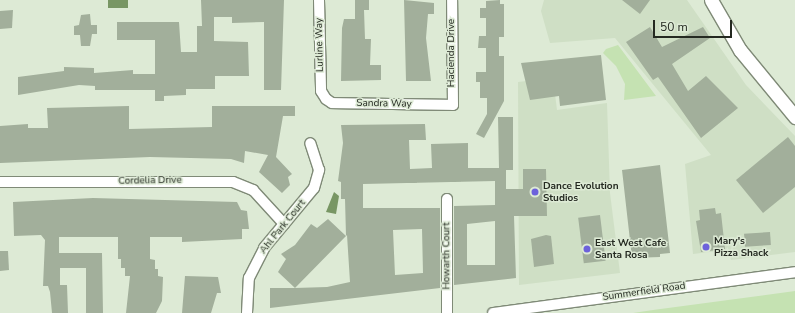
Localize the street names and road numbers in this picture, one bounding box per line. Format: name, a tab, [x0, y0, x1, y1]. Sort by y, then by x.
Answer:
street label: Lurline Way	[314, 18, 326, 72]
street label: Hacienda Drive	[446, 19, 458, 87]
street label: Sandra Way	[356, 98, 412, 110]
street label: Cordelia Drive	[118, 174, 182, 188]
street label: Ahl Park Court	[258, 198, 308, 256]
street label: Howarth Court	[441, 222, 453, 290]
street label: Summerfield Road	[602, 280, 686, 304]

